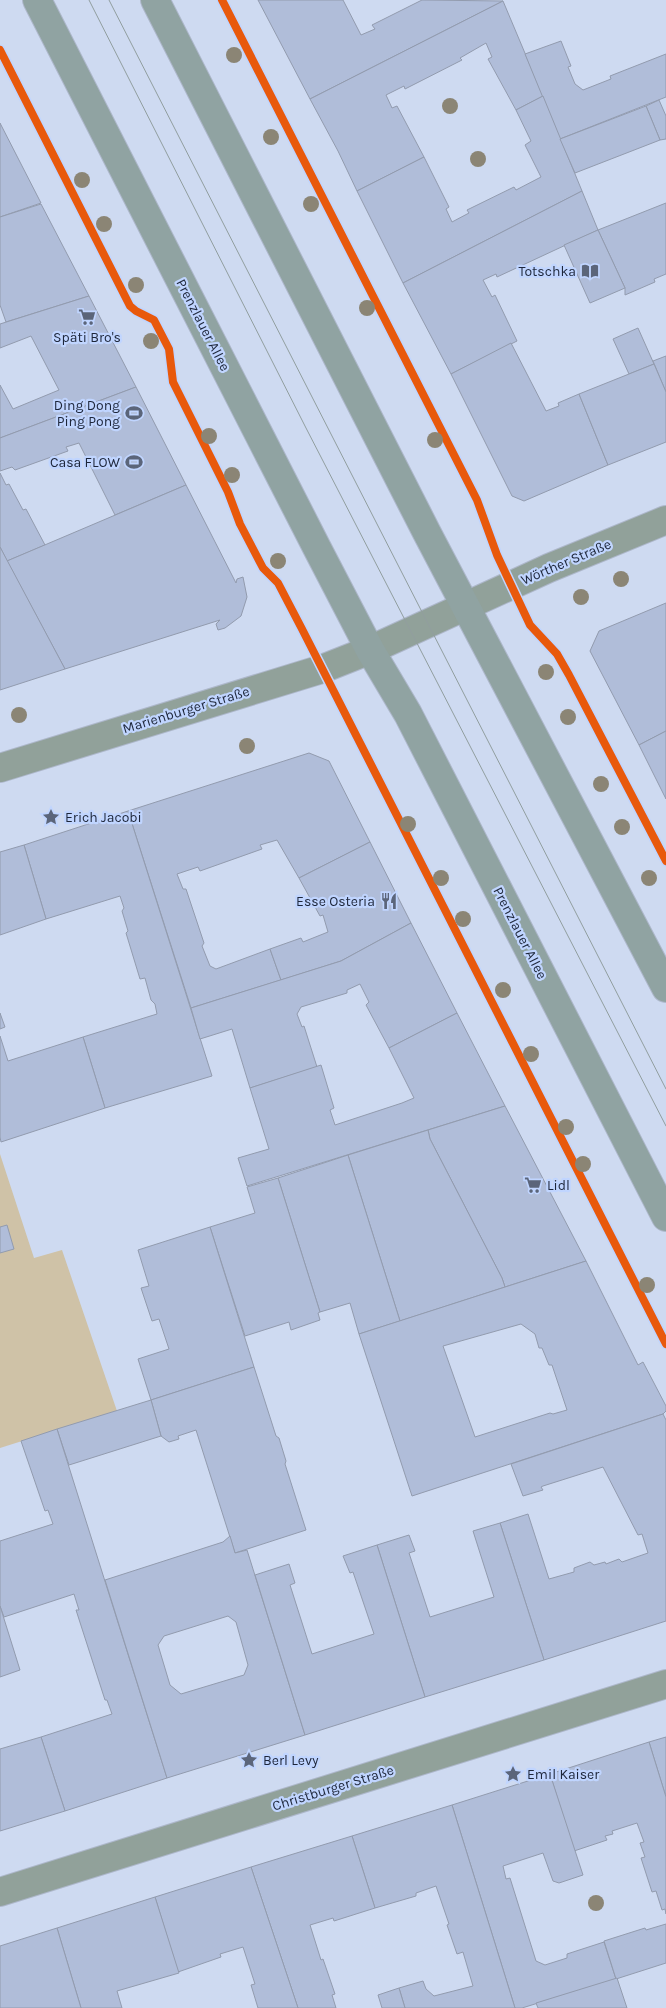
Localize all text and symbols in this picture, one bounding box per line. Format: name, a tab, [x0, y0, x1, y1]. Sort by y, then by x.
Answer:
library icon: Totschka	[580, 261, 600, 281]
place label: Totschka	[519, 263, 576, 280]
street label: Prenzlauer Allee	[172, 276, 234, 374]
supermarket icon: Späti Bro's	[77, 307, 97, 327]
place label: Späti Bro's	[53, 329, 121, 346]
place label: Ding Dong Ping Pong	[54, 397, 120, 430]
sports icon: Ding Dong Ping Pong	[124, 403, 144, 423]
sports icon: Casa FLOW	[124, 452, 144, 472]
place label: Casa FLOW	[50, 454, 120, 471]
street label: Wörther Straße	[518, 535, 614, 589]
street label: Marienburger Straße	[120, 683, 252, 737]
place icon: Erich Jacobi	[41, 807, 61, 827]
place label: Erich Jacobi	[65, 809, 142, 826]
street label: Prenzlauer Allee	[489, 884, 551, 982]
restaurant icon: Esse Osteria	[379, 891, 399, 911]
place label: Esse Osteria	[296, 893, 375, 910]
supermarket icon: Lidl	[523, 1175, 543, 1195]
place label: Lidl	[547, 1177, 570, 1194]
place icon: Berl Levy	[239, 1750, 259, 1770]
place label: Berl Levy	[263, 1752, 319, 1769]
street label: Christburger Straße	[270, 1761, 396, 1815]
place icon: Emil Kaiser	[503, 1764, 523, 1784]
place label: Emil Kaiser	[527, 1766, 600, 1783]

